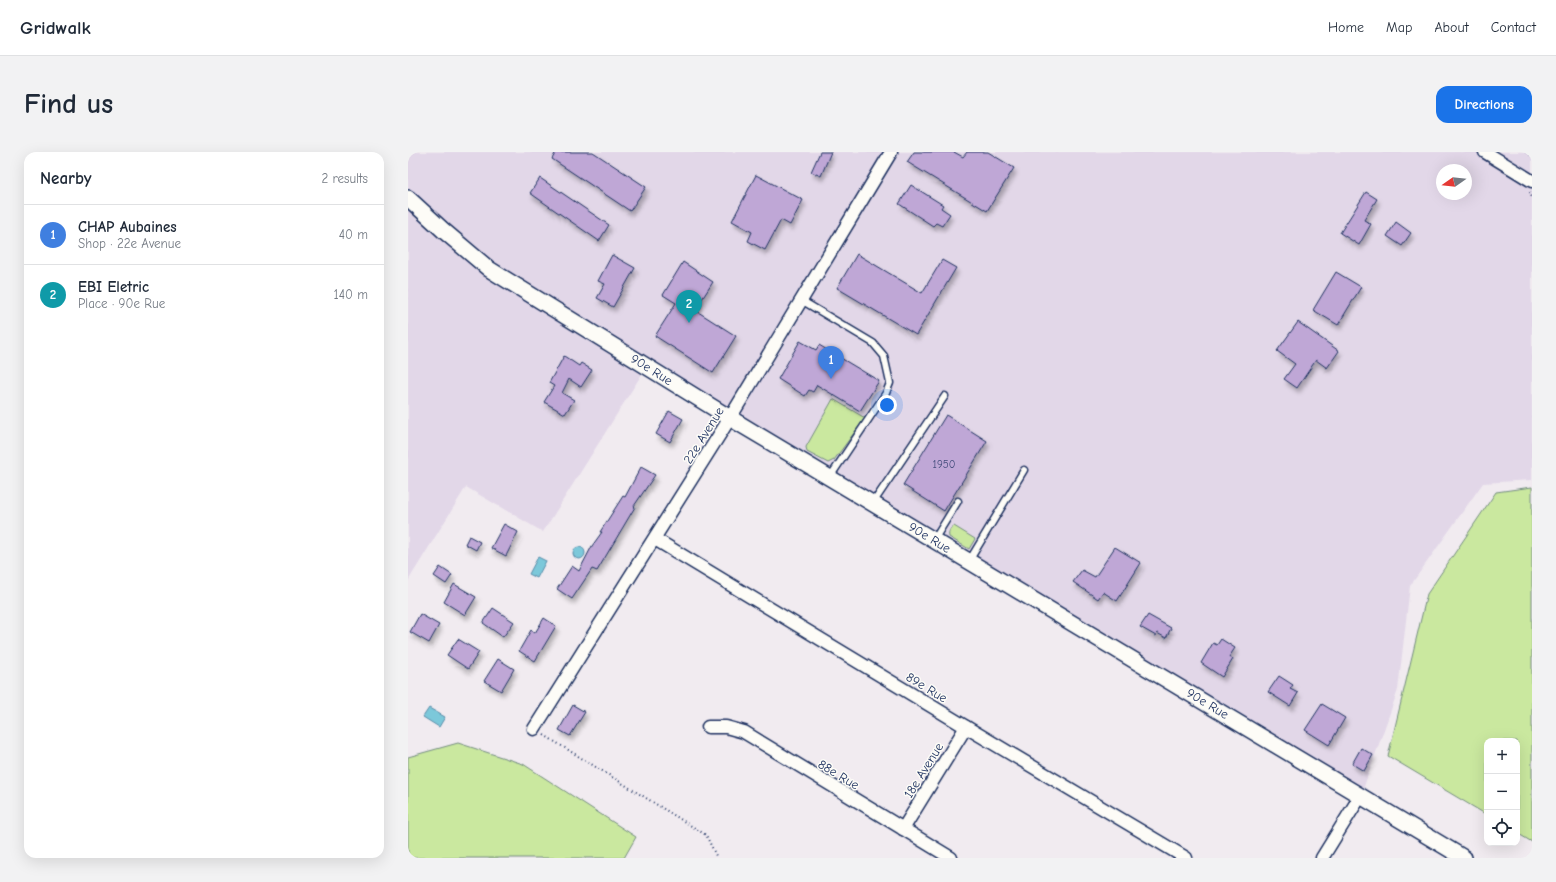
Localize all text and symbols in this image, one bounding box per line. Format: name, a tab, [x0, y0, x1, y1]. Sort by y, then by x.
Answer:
text: Gridwalk	[20, 17, 91, 39]
text: Home	[1328, 19, 1364, 36]
text: Map	[1386, 19, 1412, 36]
text: About	[1434, 19, 1469, 36]
text: Contact	[1491, 19, 1536, 36]
button: Directions	[1436, 86, 1532, 123]
text: Find us	[24, 88, 113, 120]
north arrow	[1436, 164, 1472, 200]
text: Nearby	[40, 169, 91, 188]
text: 2 results	[321, 171, 368, 186]
text: CHAP Aubaines	[78, 218, 177, 236]
text: 1	[50, 227, 56, 242]
text: 40 m	[339, 227, 368, 242]
text: Shop · 22e Avenue	[78, 236, 181, 251]
text: EBI Eletric	[78, 278, 149, 296]
text: 2	[50, 287, 56, 302]
text: 140 m	[334, 287, 368, 302]
pin: 2	[676, 290, 702, 323]
text: Place · 90e Rue	[78, 296, 165, 311]
pin: 1	[818, 346, 844, 379]
street label: 90e Rue	[628, 351, 676, 388]
your location	[877, 395, 897, 415]
street label: 22e Avenue	[680, 404, 727, 466]
house number: 1950	[933, 458, 955, 471]
street label: 90e Rue	[906, 519, 954, 556]
street label: 89e Rue	[903, 669, 950, 706]
street label: 90e Rue	[1184, 685, 1232, 722]
map controls	[1484, 738, 1520, 846]
button: +	[1484, 738, 1520, 774]
street label: 18e Avenue	[901, 739, 947, 801]
street label: 88e Rue	[816, 756, 862, 793]
button: −	[1484, 774, 1520, 810]
button: locate	[1484, 810, 1520, 846]

